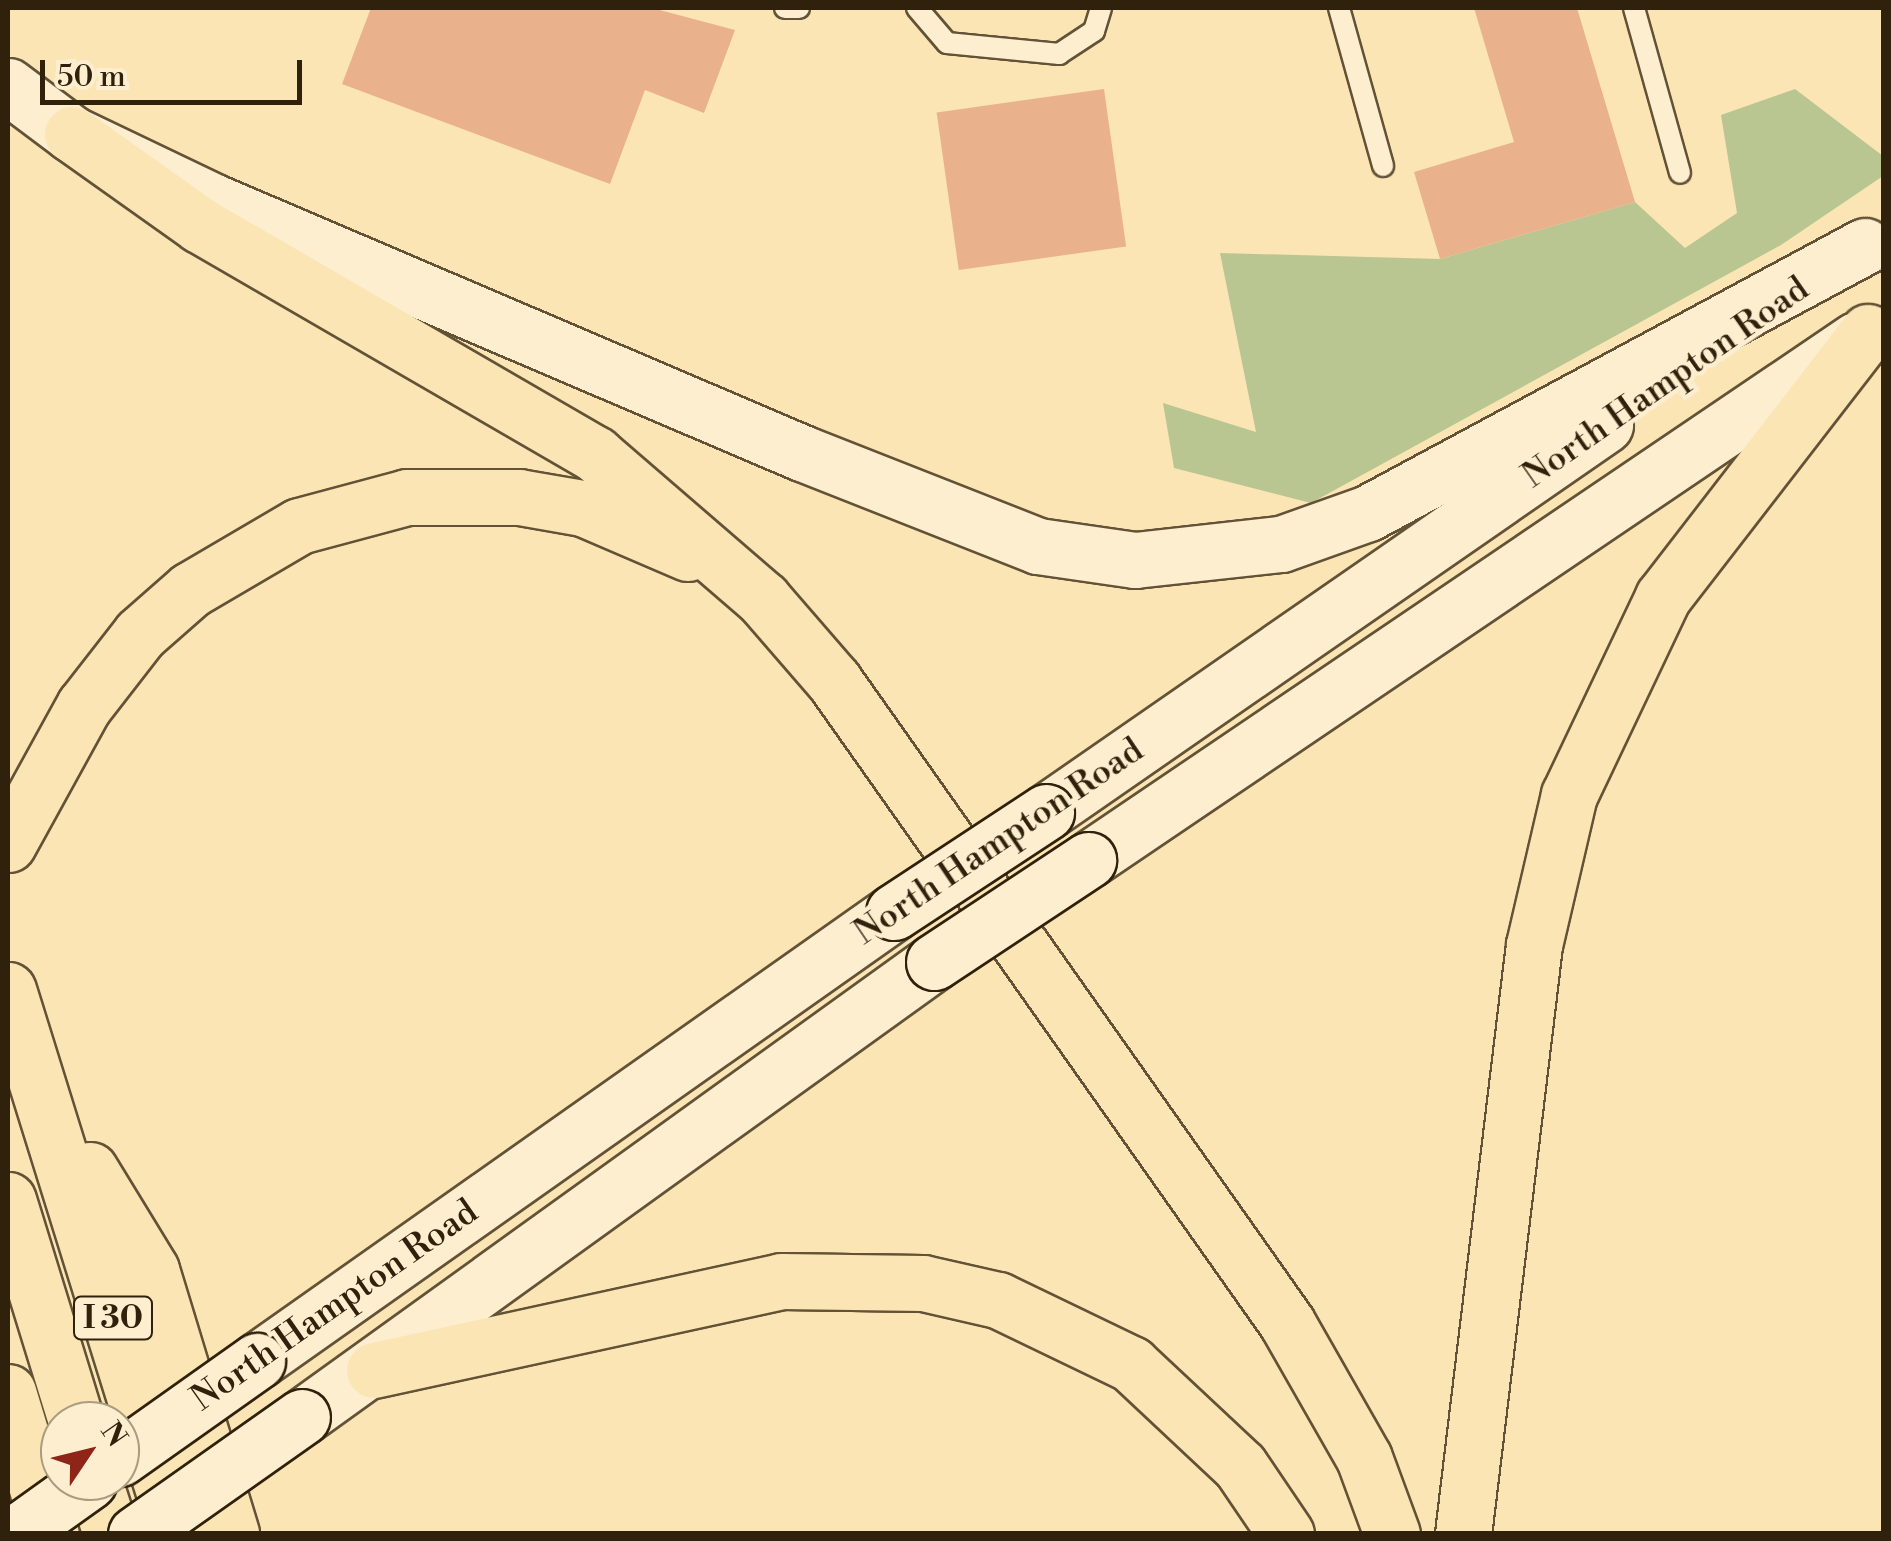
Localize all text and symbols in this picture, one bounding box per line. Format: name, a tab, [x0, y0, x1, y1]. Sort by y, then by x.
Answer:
scale bar	[45, 40, 308, 102]
text: 50 m	[57, 58, 126, 96]
street label: North Hampton Road	[1515, 268, 1817, 498]
street label: North Hampton Road	[846, 730, 1152, 954]
street label: North Hampton Road	[184, 1191, 486, 1421]
road number: I 30	[73, 1291, 153, 1345]
north arrow	[40, 1401, 140, 1501]
text: N	[93, 1416, 134, 1454]

